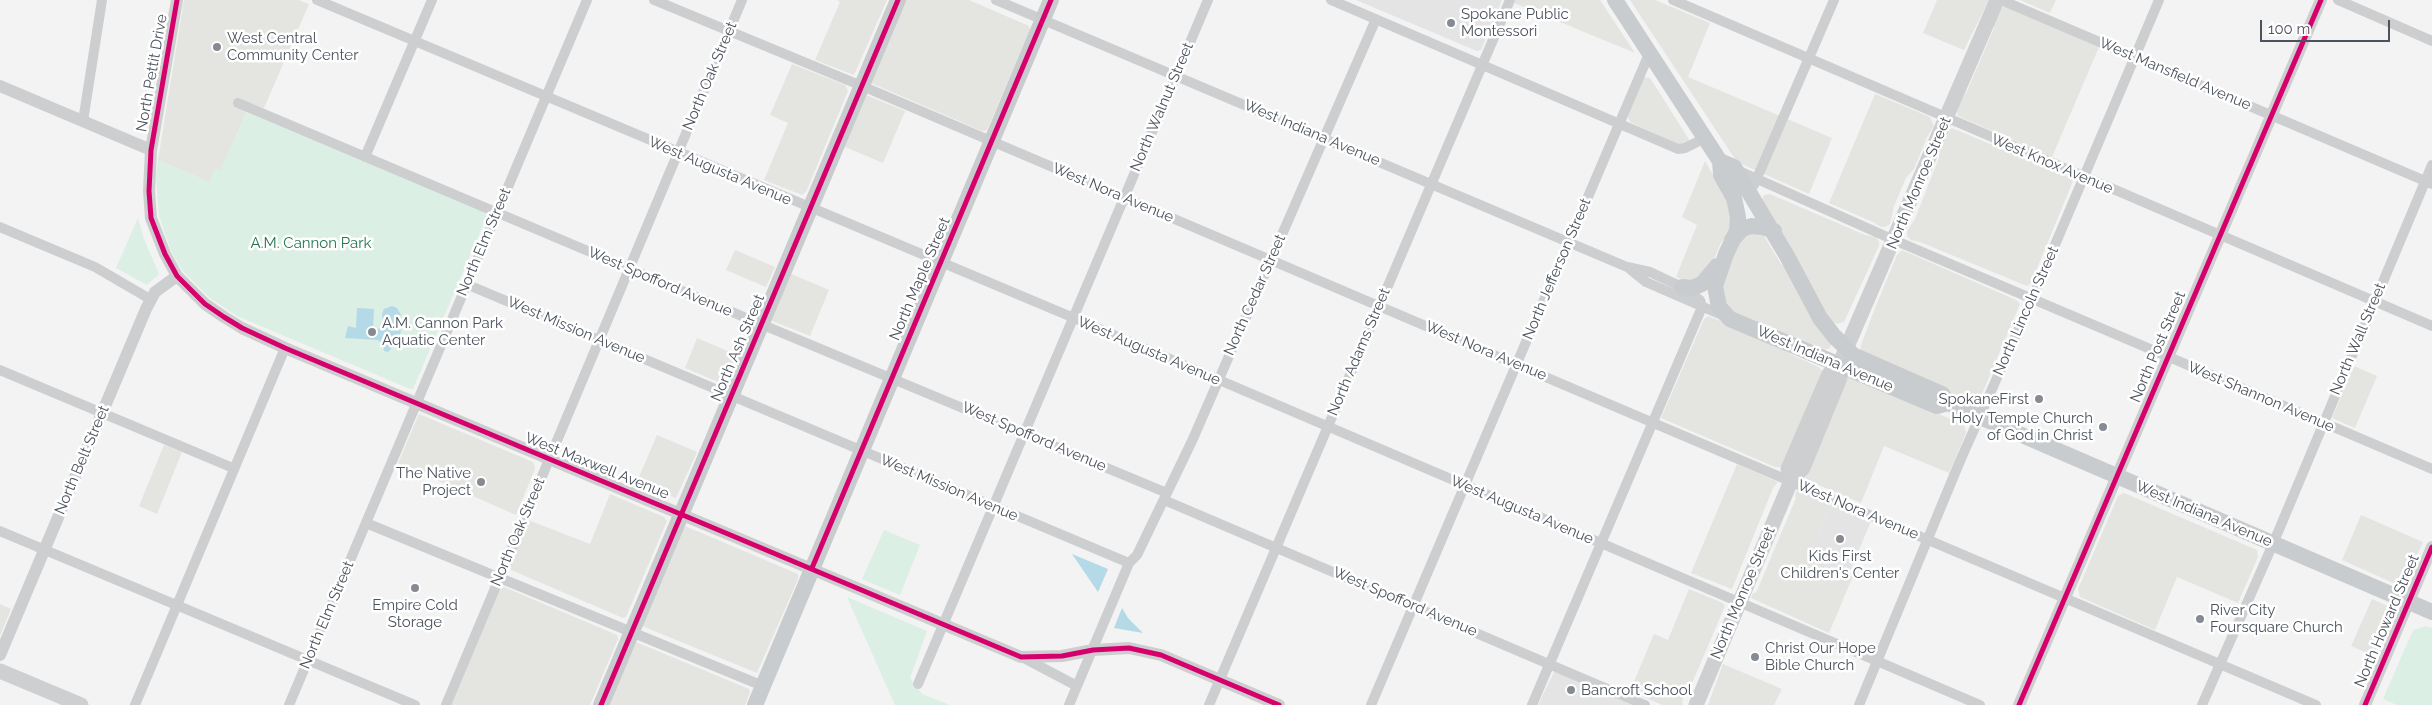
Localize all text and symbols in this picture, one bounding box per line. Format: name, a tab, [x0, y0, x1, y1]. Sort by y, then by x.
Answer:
place label: Spokane Public Montessori	[1461, 5, 1569, 40]
scale bar	[2262, 10, 2392, 42]
street label: North Pettit Drive	[133, 13, 171, 133]
marker: Spokane Public Montessori	[1445, 17, 1457, 29]
street label: North Oak Street	[679, 19, 741, 133]
text: 100 m	[2268, 20, 2310, 38]
place label: West Central Community Center	[227, 29, 358, 64]
street label: West Mansfield Avenue	[2096, 34, 2254, 114]
street label: North Walnut Street	[1127, 40, 1197, 174]
marker: West Central Community Center	[211, 41, 223, 53]
street label: West Indiana Avenue	[1241, 96, 1383, 170]
street label: North Monroe Street	[1883, 114, 1955, 252]
street label: West Knox Avenue	[1988, 130, 2116, 198]
street label: West Augusta Avenue	[646, 133, 794, 209]
street label: West Nora Avenue	[1050, 159, 1176, 227]
street label: North Elm Street	[453, 185, 515, 299]
street label: North Jefferson Street	[1519, 196, 1595, 342]
street label: North Maple Street	[886, 215, 954, 343]
street label: North Cedar Street	[1220, 232, 1290, 358]
park label: A.M. Cannon Park	[251, 234, 371, 252]
street label: West Spofford Avenue	[585, 243, 735, 321]
street label: North Lincoln Street	[1989, 244, 2063, 378]
street label: North Wall Street	[2326, 280, 2390, 398]
street label: North Adams Street	[1324, 285, 1394, 419]
street label: North Post Street	[2126, 289, 2190, 405]
street label: North Ash Street	[707, 292, 769, 404]
street label: West Mission Avenue	[504, 293, 648, 367]
street label: West Augusta Avenue	[1075, 313, 1223, 389]
place label: A.M. Cannon Park Aquatic Center	[382, 314, 503, 349]
street label: West Nora Avenue	[1423, 317, 1549, 385]
street label: West Indiana Avenue	[1754, 322, 1896, 396]
marker: A.M. Cannon Park Aquatic Center	[366, 326, 378, 338]
street label: West Shannon Avenue	[2185, 358, 2337, 436]
place label: SpokaneFirst	[1939, 390, 2029, 408]
marker: SpokaneFirst	[2033, 393, 2045, 405]
street label: West Spofford Avenue	[959, 398, 1109, 476]
street label: North Belt Street	[51, 403, 113, 517]
place label: Holy Temple Church of God in Christ	[1951, 409, 2093, 444]
marker: Holy Temple Church of God in Christ	[2097, 421, 2109, 433]
street label: West Maxwell Avenue	[522, 429, 672, 503]
street label: West Mission Avenue	[877, 451, 1021, 525]
place label: The Native Project	[396, 464, 471, 499]
street label: West Augusta Avenue	[1448, 472, 1596, 548]
street label: North Oak Street	[487, 475, 549, 589]
marker: The Native Project	[475, 476, 487, 488]
street label: West Nora Avenue	[1795, 476, 1921, 544]
street label: West Indiana Avenue	[2133, 477, 2275, 551]
street label: North Monroe Street	[1707, 524, 1779, 662]
marker: Kids First Children's Center	[1834, 533, 1846, 545]
place label: Kids First Children's Center	[1781, 547, 1899, 582]
street label: North Howard Street	[2351, 552, 2423, 690]
street label: North Elm Street	[296, 558, 358, 672]
street label: West Spofford Avenue	[1330, 563, 1480, 641]
marker: Empire Cold Storage	[409, 582, 421, 594]
place label: Empire Cold Storage	[372, 596, 458, 631]
place label: River City Foursquare Church	[2210, 601, 2343, 636]
marker: River City Foursquare Church	[2194, 613, 2206, 625]
place label: Christ Our Hope Bible Church	[1765, 639, 1876, 674]
marker: Christ Our Hope Bible Church	[1749, 651, 1761, 663]
place label: Bancroft School	[1581, 681, 1692, 699]
marker: Bancroft School	[1565, 684, 1577, 696]

